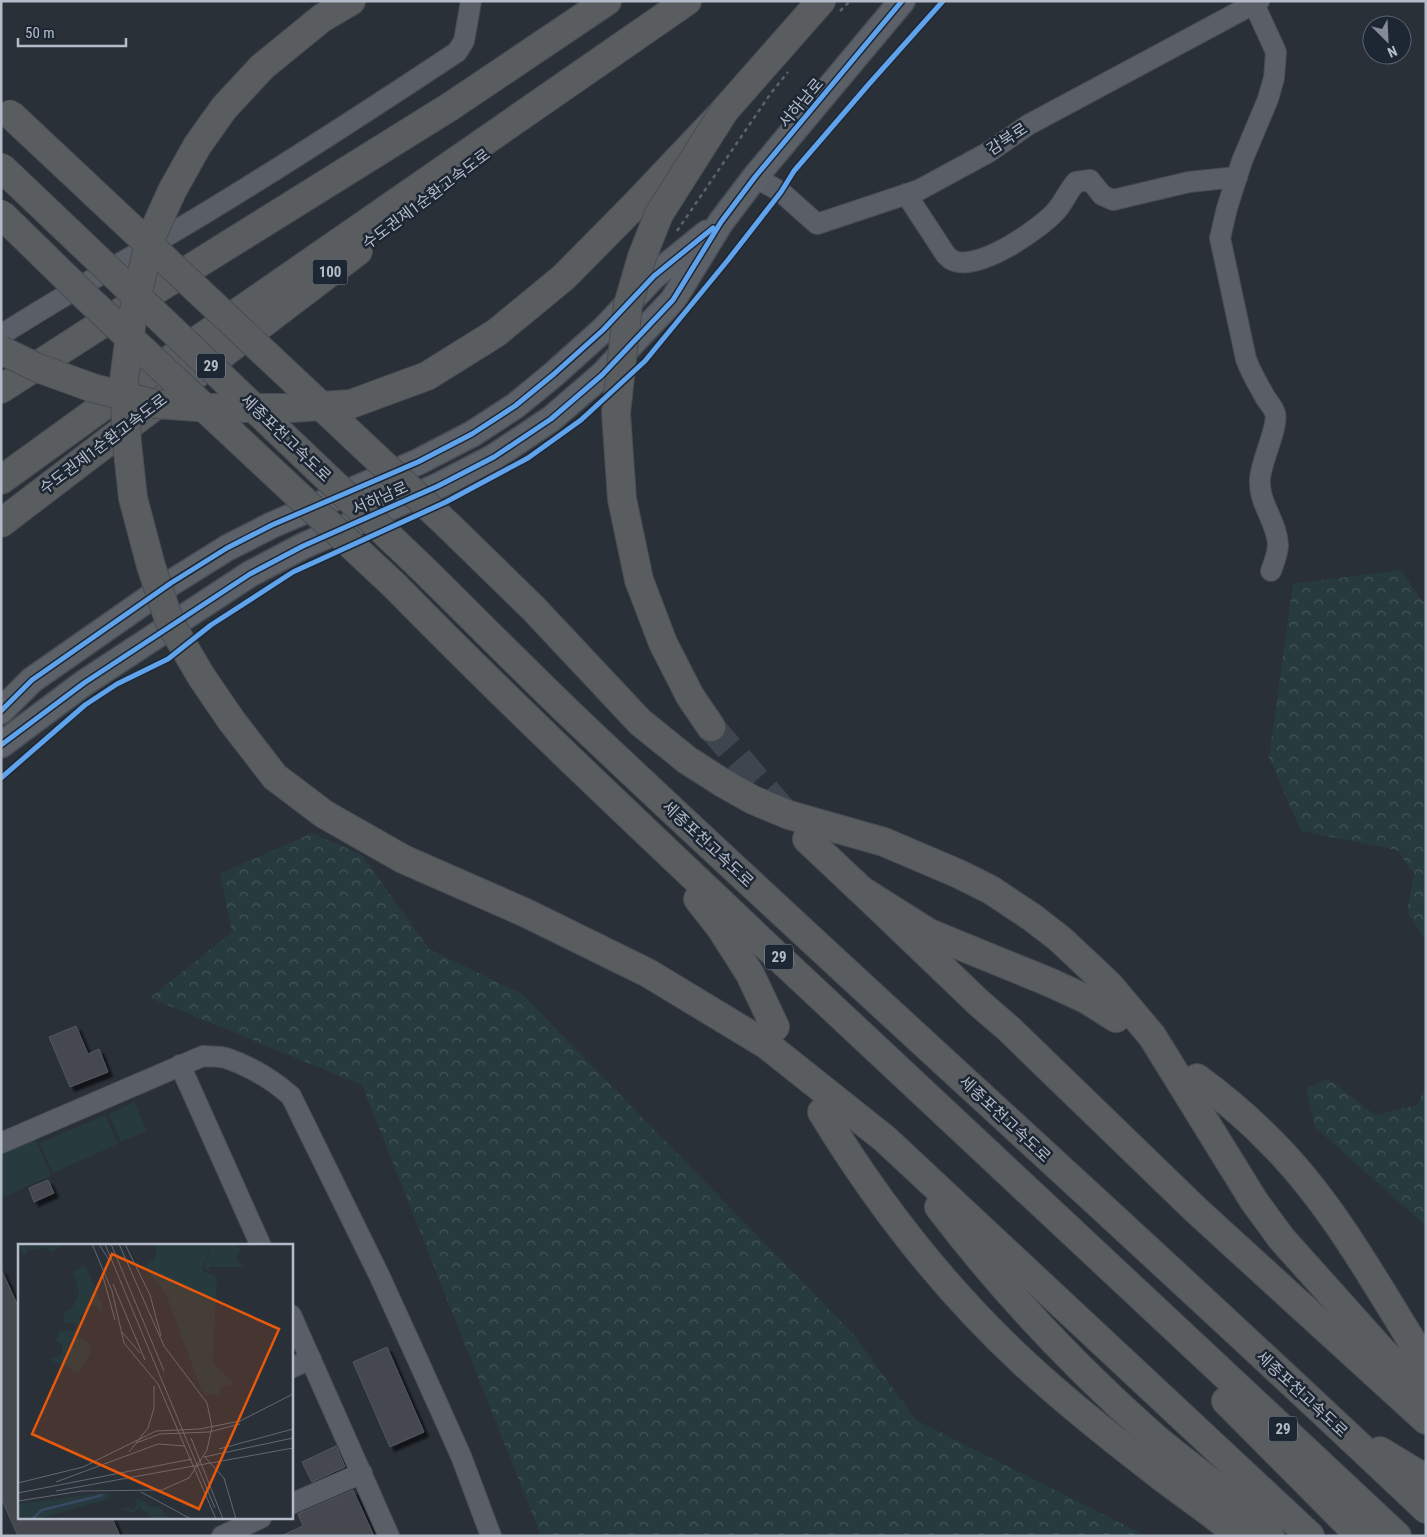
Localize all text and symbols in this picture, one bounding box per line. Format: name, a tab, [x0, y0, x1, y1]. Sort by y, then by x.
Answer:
scale bar	[18, 15, 125, 47]
north arrow	[1362, 15, 1412, 65]
text: 50 m	[25, 24, 55, 42]
text: N	[1385, 43, 1399, 61]
street label: 서하남로	[775, 74, 827, 132]
street label: 감북로	[983, 119, 1031, 159]
street label: 수도권제1순환고속도로	[358, 145, 494, 253]
road number: 100	[312, 260, 348, 284]
road number: 29	[197, 354, 225, 378]
street label: 수도권제1순환고속도로	[35, 390, 171, 498]
street label: 세종포천고속도로	[237, 390, 335, 486]
street label: 서하남로	[349, 477, 411, 519]
street label: 세종포천고속도로	[658, 797, 758, 891]
road number: 29	[765, 944, 793, 970]
street label: 세종포천고속도로	[955, 1072, 1055, 1166]
inset map	[18, 1244, 292, 1520]
street label: 세종포천고속도로	[1252, 1347, 1352, 1441]
road number: 29	[1269, 1416, 1297, 1442]

